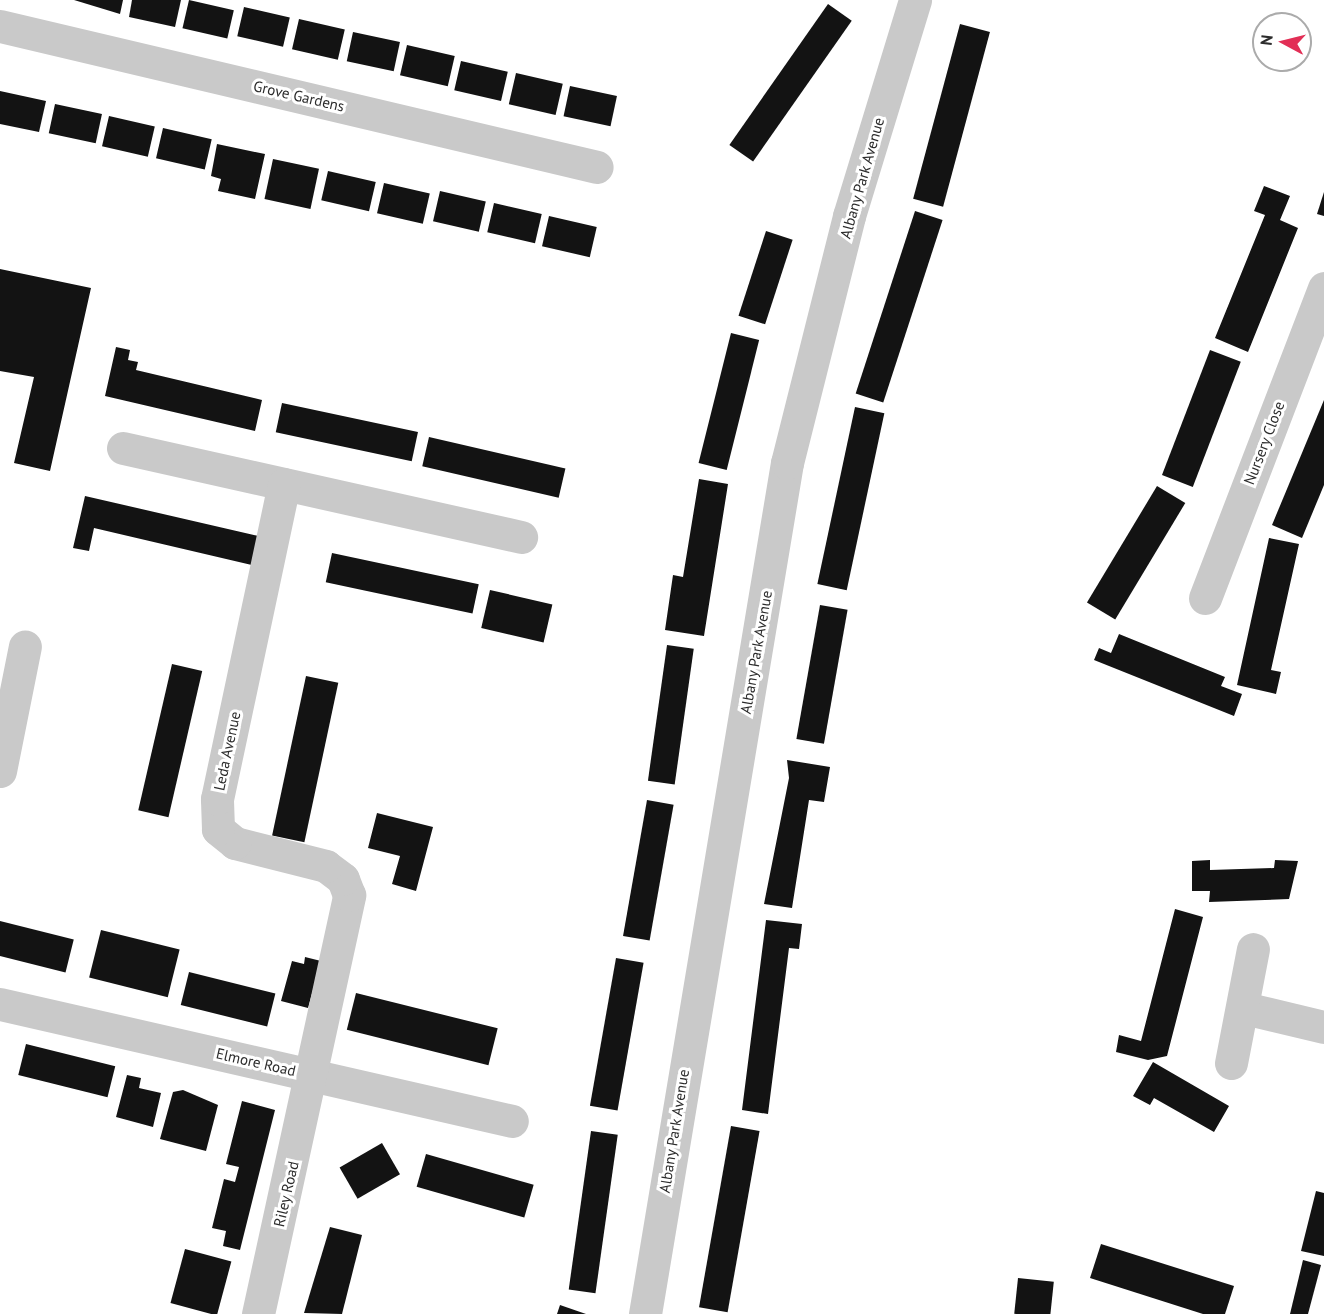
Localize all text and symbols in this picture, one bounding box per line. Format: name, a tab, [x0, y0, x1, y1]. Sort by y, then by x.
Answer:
north arrow	[1252, 12, 1312, 72]
text: N	[1256, 34, 1277, 46]
street label: Grove Gardens	[252, 77, 346, 115]
street label: Albany Park Avenue	[836, 115, 888, 241]
street label: Nursery Close	[1240, 399, 1288, 487]
street label: Albany Park Avenue	[736, 588, 776, 716]
street label: Leda Avenue	[210, 710, 244, 792]
street label: Elmore Road	[214, 1044, 298, 1080]
street label: Albany Park Avenue	[655, 1067, 693, 1195]
street label: Riley Road	[270, 1159, 302, 1229]

